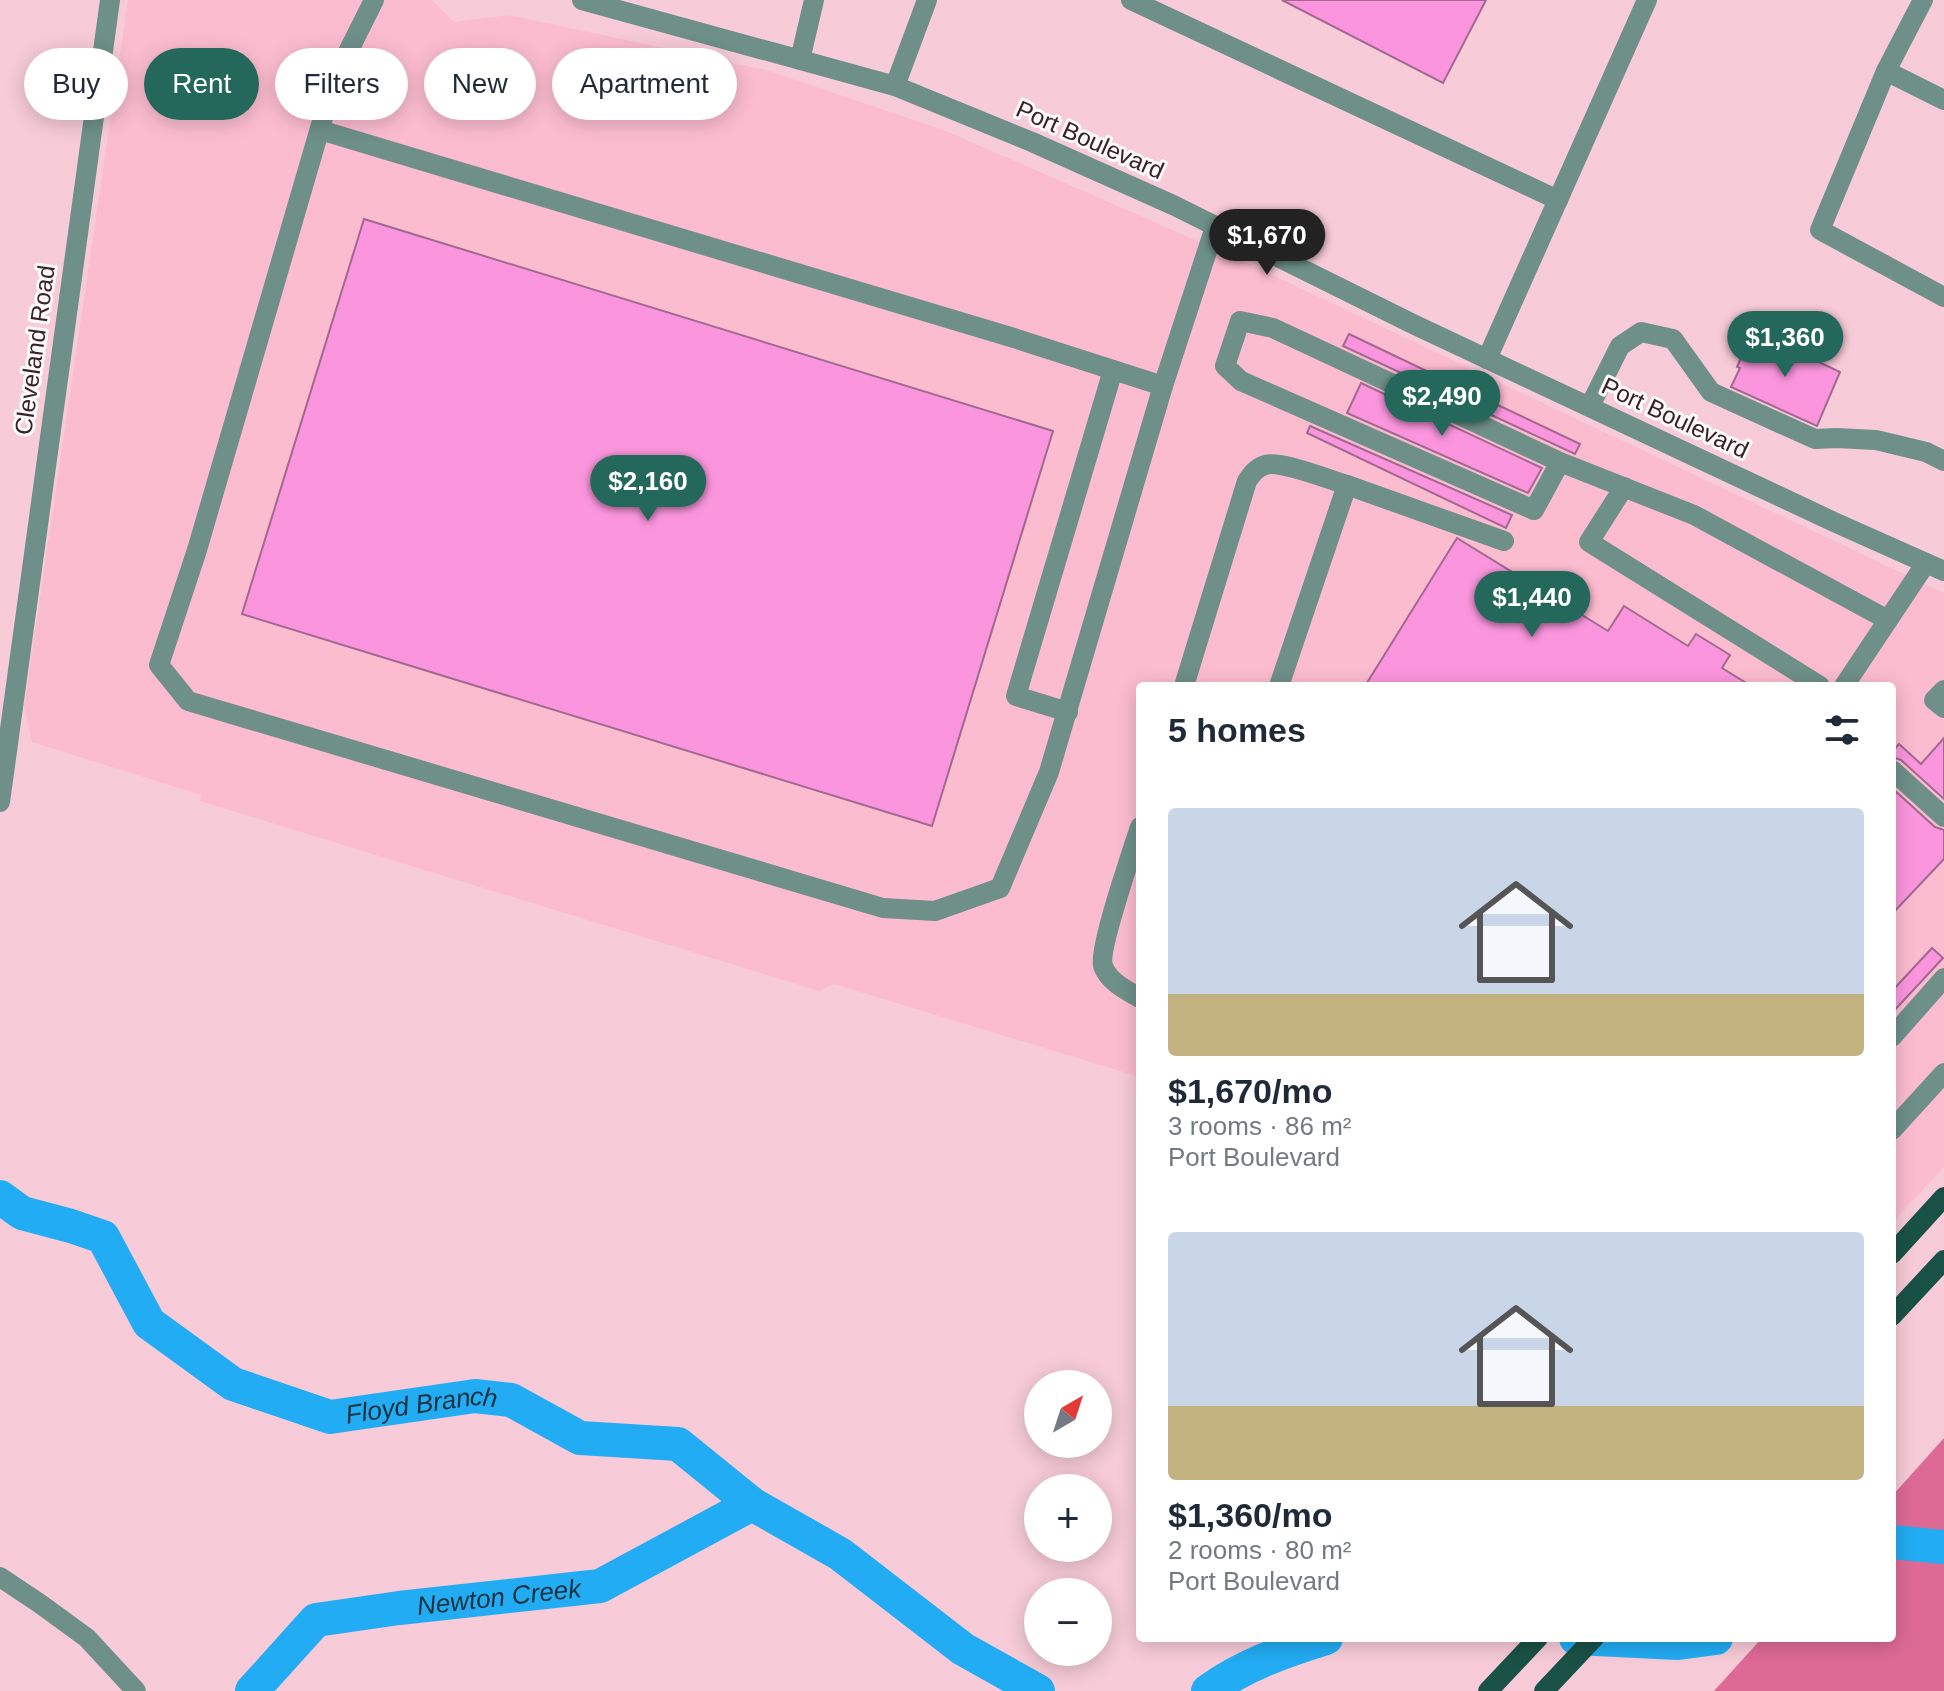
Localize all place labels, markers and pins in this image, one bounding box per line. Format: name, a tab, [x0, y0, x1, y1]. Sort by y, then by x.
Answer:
pin: $1,670	[1202, 209, 1332, 277]
pin: $1,360	[1720, 311, 1850, 379]
pin: $2,490	[1377, 370, 1507, 438]
pin: $2,160	[583, 455, 713, 523]
pin: $1,440	[1467, 571, 1597, 639]

